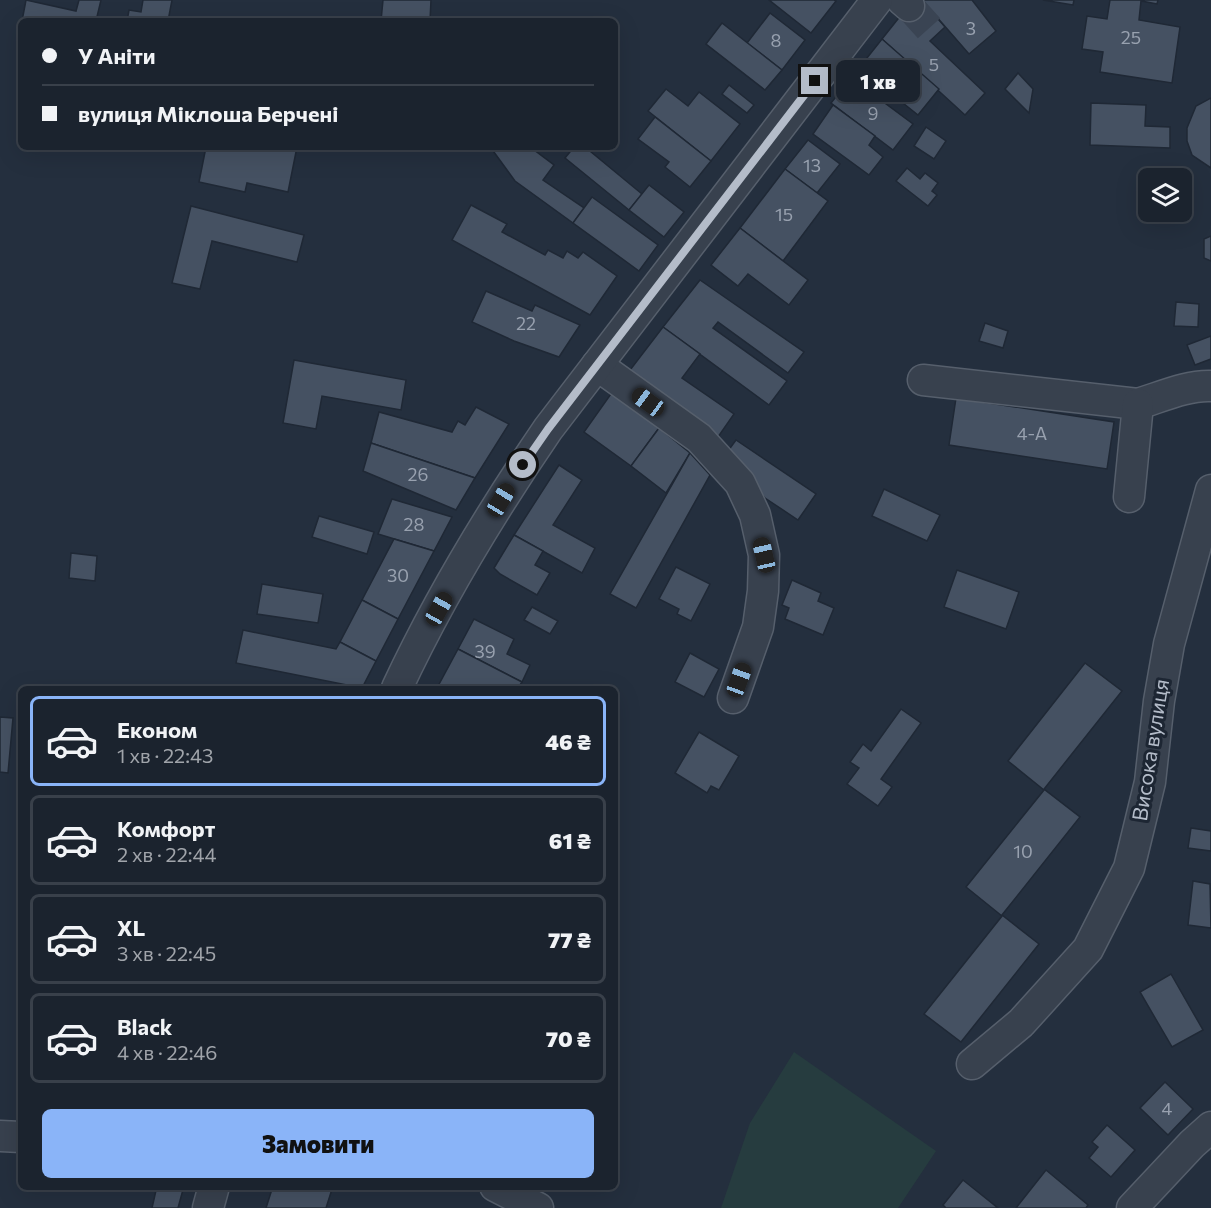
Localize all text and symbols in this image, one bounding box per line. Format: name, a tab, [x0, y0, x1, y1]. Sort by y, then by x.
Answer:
house number: 3	[966, 17, 976, 39]
house number: 25	[1121, 26, 1141, 48]
house number: 8	[771, 29, 782, 51]
text: У Аніти	[78, 42, 156, 69]
house number: 5	[929, 53, 939, 75]
callout: 1 хв	[836, 60, 920, 102]
route end	[801, 67, 828, 94]
text: 1 хв	[860, 69, 896, 93]
text: вулиця Міклоша Берчені	[78, 100, 338, 127]
house number: 9	[868, 102, 878, 124]
house number: 13	[803, 154, 821, 176]
map controls	[1138, 168, 1192, 222]
button: layers	[1138, 168, 1192, 222]
house number: 15	[775, 203, 793, 225]
house number: 22	[516, 312, 536, 334]
car	[628, 384, 668, 420]
house number: 4-А	[1017, 422, 1047, 444]
route start	[509, 451, 536, 478]
house number: 26	[408, 463, 428, 485]
car	[484, 480, 518, 520]
house number: 28	[404, 513, 425, 535]
car	[751, 535, 777, 575]
house number: 30	[387, 564, 409, 586]
car	[422, 589, 456, 629]
house number: 39	[474, 640, 496, 662]
car	[724, 660, 754, 700]
street label: Висока вулиця	[1126, 677, 1173, 823]
icon: car	[45, 714, 99, 768]
text: Економ	[117, 716, 197, 743]
text: 46 ₴	[545, 728, 591, 755]
text: 1 хв · 22:43	[117, 743, 213, 767]
icon: car	[45, 813, 99, 867]
text: Комфорт	[117, 815, 215, 842]
text: 61 ₴	[549, 827, 591, 854]
house number: 10	[1013, 840, 1033, 862]
text: 2 хв · 22:44	[117, 842, 216, 866]
icon: car	[45, 912, 99, 966]
text: XL	[117, 914, 145, 941]
text: 77 ₴	[548, 926, 591, 953]
text: 3 хв · 22:45	[117, 941, 216, 965]
icon: car	[45, 1011, 99, 1065]
text: Black	[117, 1013, 172, 1040]
text: 70 ₴	[546, 1025, 591, 1052]
text: 4 хв · 22:46	[117, 1040, 218, 1064]
house number: 4	[1162, 1097, 1173, 1119]
button: Замовити	[42, 1109, 594, 1178]

